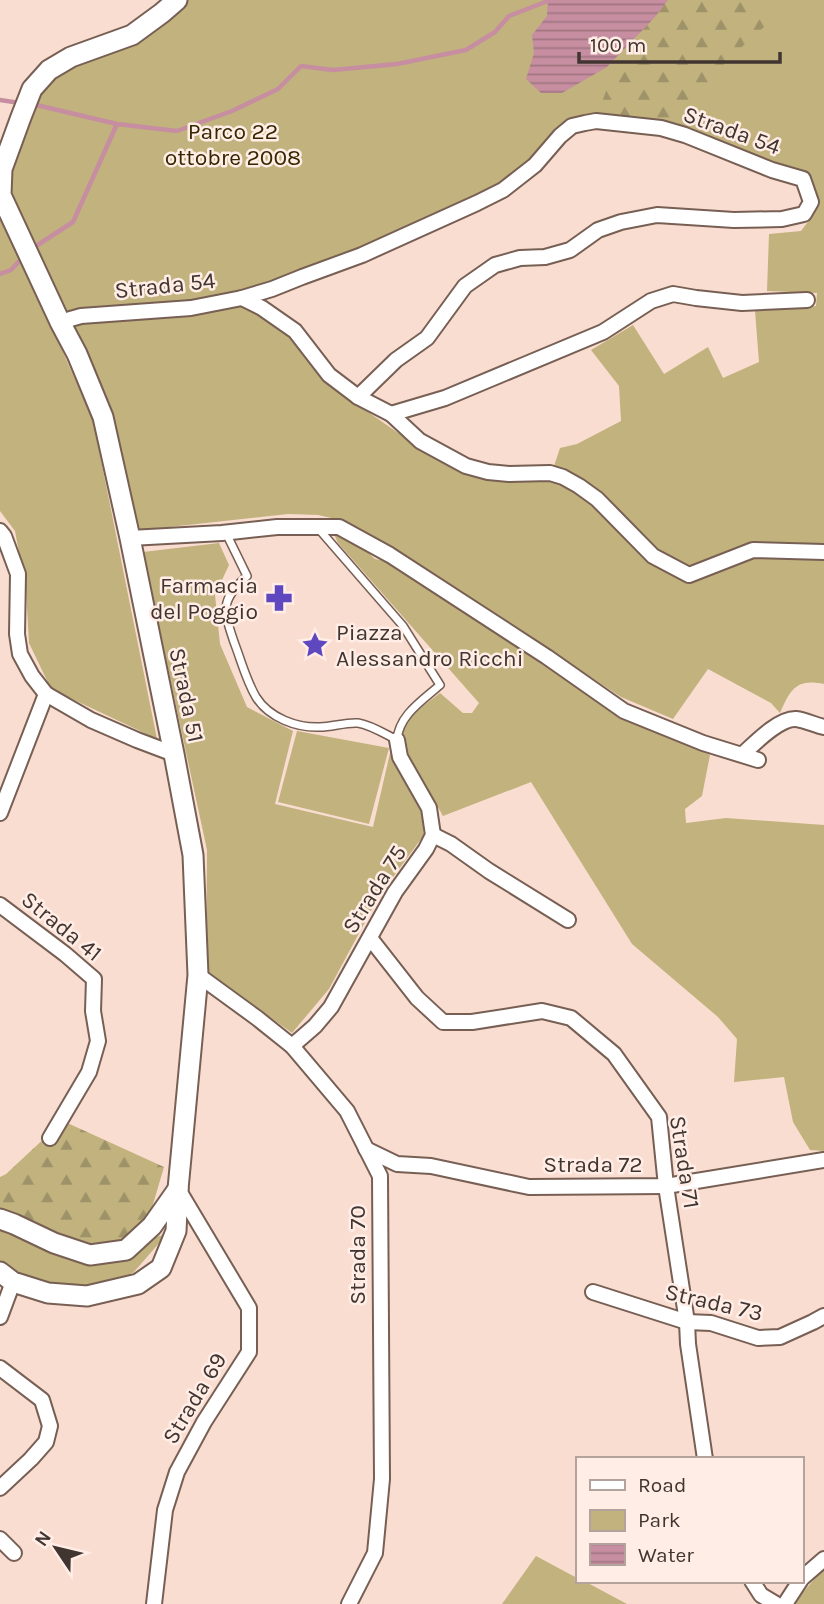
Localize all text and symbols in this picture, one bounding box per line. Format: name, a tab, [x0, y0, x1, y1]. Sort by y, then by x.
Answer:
scale bar	[579, 21, 780, 65]
text: 100 m	[590, 33, 647, 57]
street label: Strada 54	[680, 100, 784, 160]
park label: Parco 22 ottobre 2008	[165, 118, 301, 171]
street label: Strada 54	[113, 267, 217, 304]
place label: Farmacia del Poggio	[150, 572, 258, 625]
pharmacy icon: Farmacia del Poggio	[264, 583, 294, 613]
place label: Piazza Alessandro Ricchi	[336, 619, 524, 672]
place icon: Piazza Alessandro Ricchi	[300, 630, 330, 660]
street label: Strada 51	[163, 645, 210, 745]
street label: Strada 75	[337, 840, 412, 938]
street label: Strada 41	[16, 886, 107, 967]
street label: Strada 71	[664, 1114, 705, 1210]
street label: Strada 72	[543, 1151, 643, 1178]
street label: Strada 70	[344, 1205, 371, 1305]
street label: Strada 73	[662, 1278, 765, 1327]
street label: Strada 69	[157, 1348, 232, 1449]
legend	[576, 1457, 803, 1583]
text: Road	[638, 1473, 686, 1497]
text: Park	[638, 1508, 681, 1532]
north arrow	[21, 1513, 91, 1583]
text: N	[30, 1527, 56, 1551]
text: Water	[638, 1543, 694, 1567]

